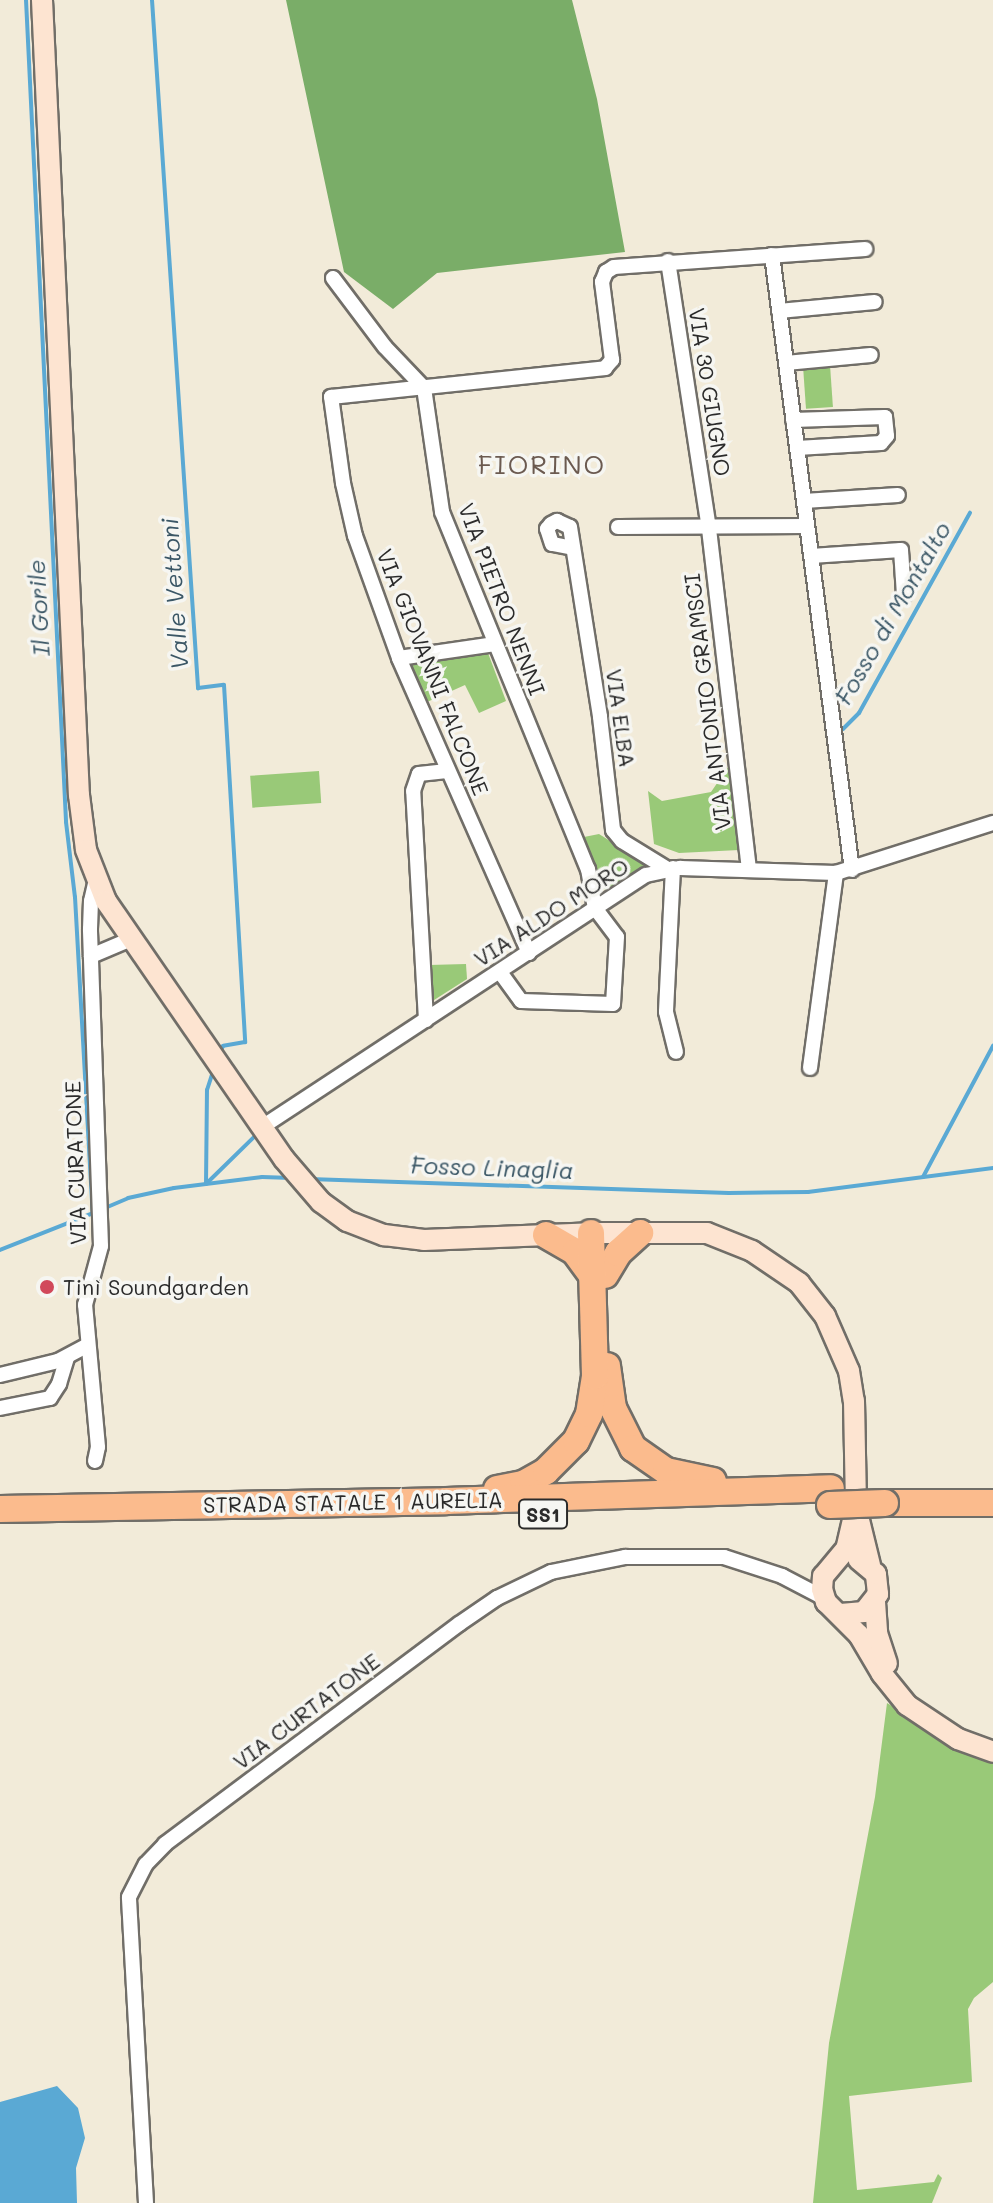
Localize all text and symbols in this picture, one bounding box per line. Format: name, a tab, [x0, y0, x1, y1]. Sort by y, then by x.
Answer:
street label: VIA 30 GIUGNO	[684, 306, 736, 478]
district label: FIORINO	[478, 449, 606, 481]
street label: VIA PIETRO NENNI	[453, 499, 551, 699]
water label: Valle Vettoni	[154, 517, 194, 671]
water label: Fosso di Montalto	[828, 517, 956, 709]
street label: VIA GIOVANNI FALCONE	[371, 545, 495, 799]
water label: Il Gorile	[21, 559, 55, 657]
street label: VIA ANTONIO GRAMSCI	[678, 572, 736, 832]
street label: VIA ELBA	[601, 667, 641, 769]
street label: VIA ALDO MORO	[469, 852, 633, 972]
street label: VIA CURATONE	[59, 1080, 91, 1246]
water label: Fosso Linaglia	[410, 1150, 574, 1184]
place label: Tinì Soundgarden	[63, 1274, 249, 1300]
marker: Tinì Soundgarden	[38, 1278, 56, 1296]
street label: STRADA STATALE 1 AURELIA	[203, 1486, 503, 1518]
road number: SS1	[517, 1498, 569, 1530]
street label: VIA CURTATONE	[228, 1647, 384, 1775]

